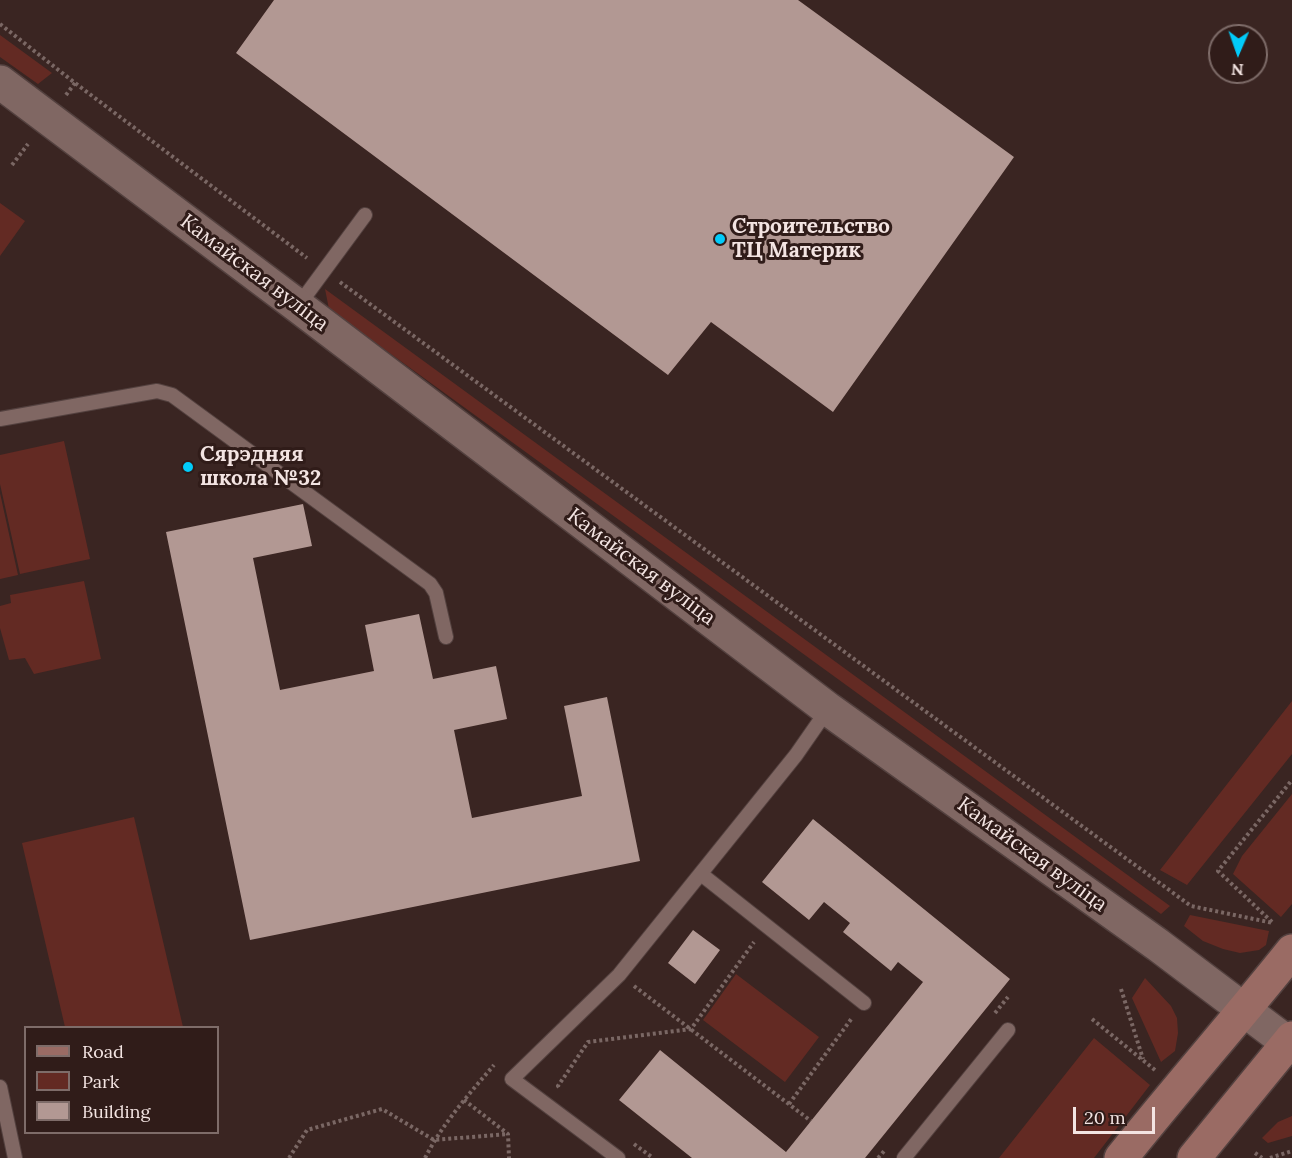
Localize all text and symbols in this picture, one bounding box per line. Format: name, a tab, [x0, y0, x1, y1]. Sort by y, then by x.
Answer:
north arrow	[1208, 24, 1268, 84]
text: N	[1231, 60, 1244, 80]
street label: Камайская вуліца	[175, 209, 333, 337]
place label: Строительство ТЦ Материк	[732, 214, 890, 264]
marker: Строительство ТЦ Материк	[713, 232, 727, 246]
place label: Сярэдняя школа №32	[200, 442, 321, 492]
marker: Сярэдняя школа №32	[181, 460, 195, 474]
street label: Камайская вуліца	[562, 503, 720, 631]
street label: Камайская вуліца	[952, 792, 1112, 918]
legend	[24, 1026, 219, 1134]
text: Road	[82, 1040, 124, 1063]
text: Park	[82, 1070, 119, 1093]
scale bar	[1076, 1095, 1158, 1133]
text: Building	[82, 1100, 150, 1123]
text: 20 m	[1084, 1106, 1126, 1129]

